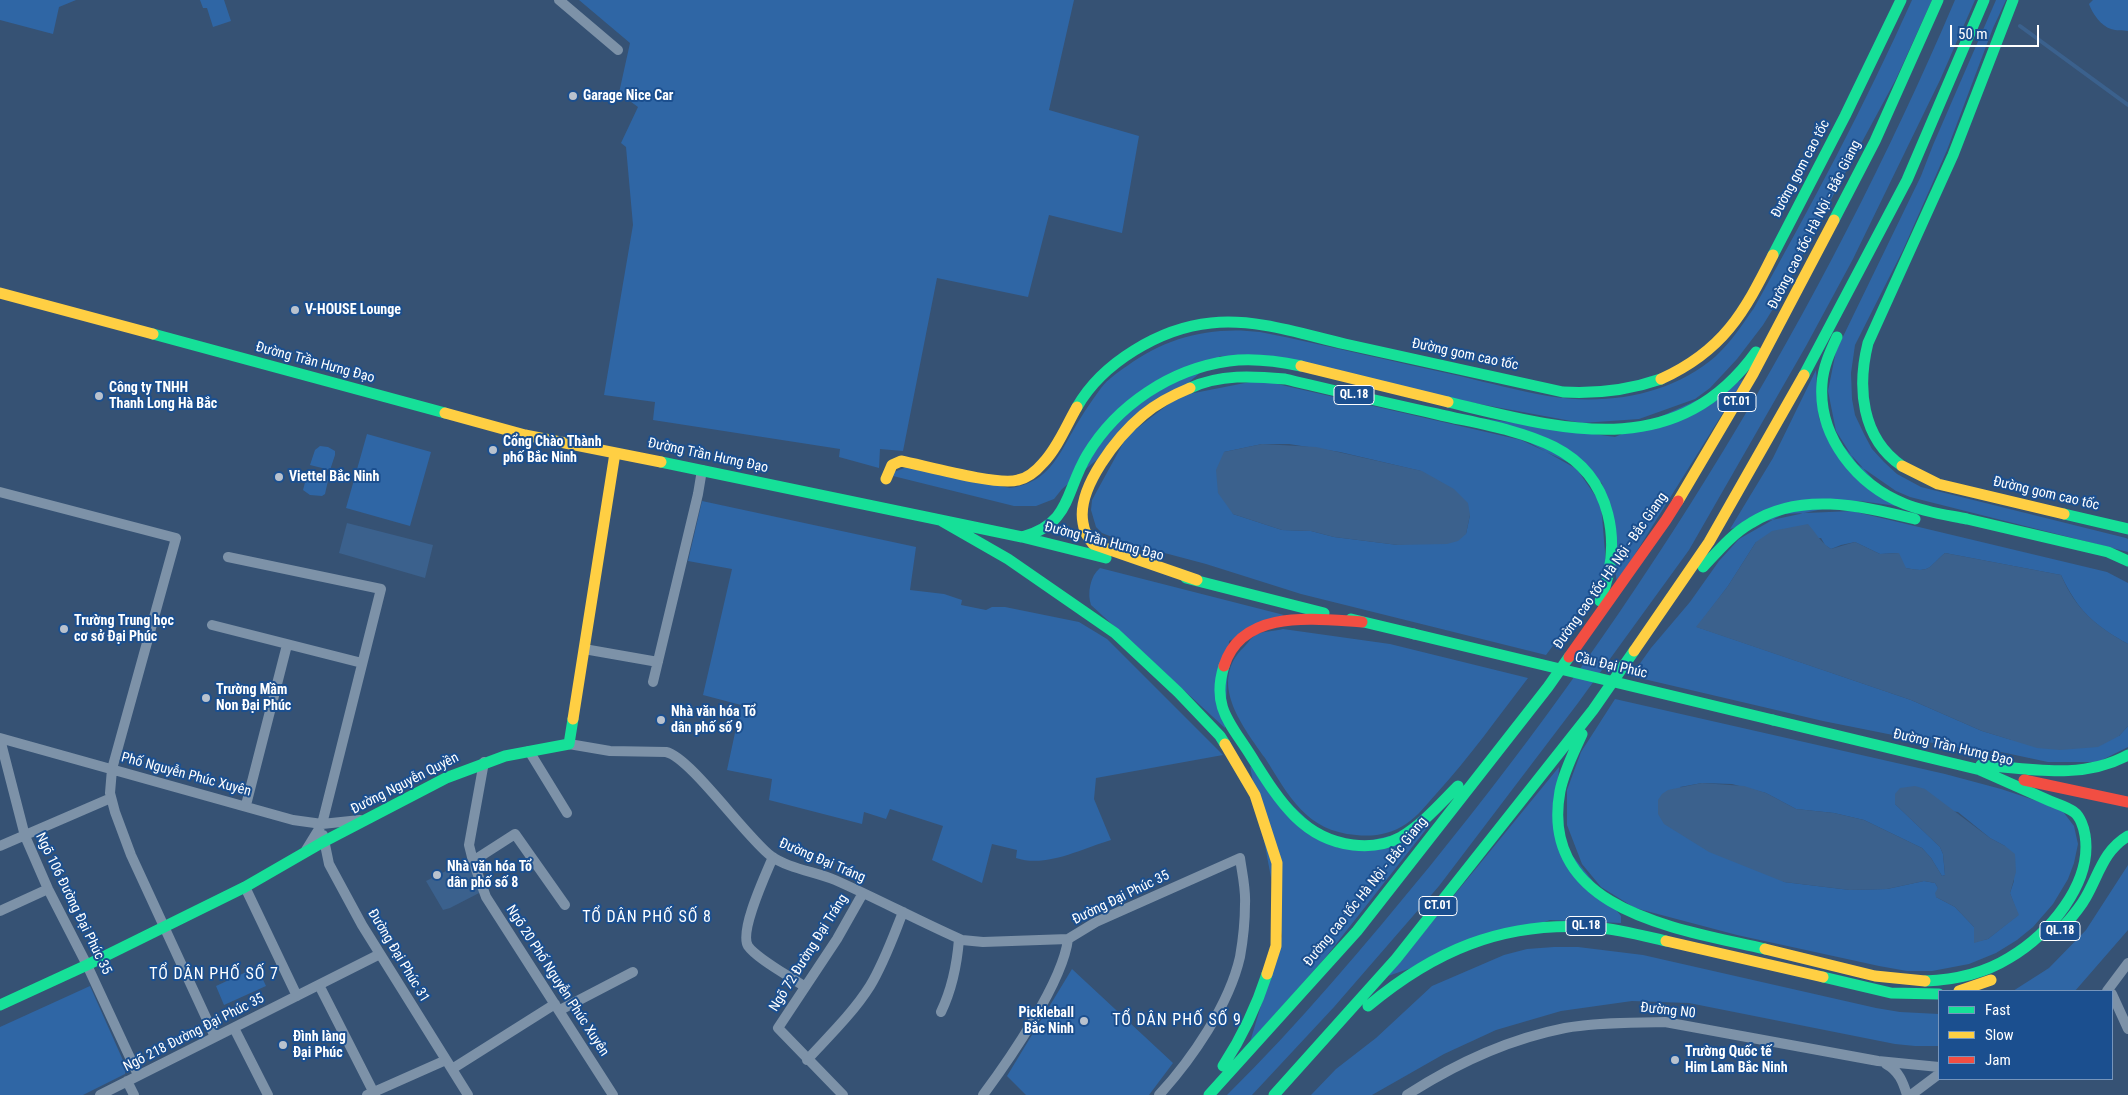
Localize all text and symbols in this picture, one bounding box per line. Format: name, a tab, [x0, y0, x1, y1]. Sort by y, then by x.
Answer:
scale bar	[1953, 15, 2042, 47]
text: 50 m	[1958, 25, 1988, 43]
place label: Garage Nice Car	[583, 88, 673, 104]
marker: Garage Nice Car	[567, 90, 579, 102]
street label: Đường gom cao tốc	[1768, 117, 1834, 221]
street label: Đường cao tốc Hà Nội - Bắc Giang	[1765, 138, 1865, 312]
place label: V-HOUSE Lounge	[305, 302, 401, 318]
marker: V-HOUSE Lounge	[289, 304, 301, 316]
street label: Đường gom cao tốc	[1410, 336, 1520, 374]
street label: Đường Trần Hưng Đạo	[254, 339, 376, 387]
place label: Công ty TNHH Thanh Long Hà Bắc	[109, 380, 217, 412]
road number: QL.18	[1334, 386, 1374, 404]
marker: Công ty TNHH Thanh Long Hà Bắc	[93, 390, 105, 402]
road number: CT.01	[1718, 392, 1756, 412]
place label: Cổng Chào Thành phố Bắc Ninh	[503, 434, 602, 467]
street label: Đường Trần Hưng Đạo	[646, 435, 770, 477]
marker: Cổng Chào Thành phố Bắc Ninh	[487, 444, 499, 456]
place label: Viettel Bắc Ninh	[289, 469, 379, 485]
marker: Viettel Bắc Ninh	[273, 471, 285, 483]
street label: Đường gom cao tốc	[1991, 474, 2101, 514]
street label: Đường cao tốc Hà Nội - Bắc Giang	[1550, 489, 1672, 653]
street label: Đường Trần Hưng Đạo	[1043, 519, 1165, 565]
place label: Trường Trung học cơ sở Đại Phúc	[74, 613, 174, 646]
marker: Trường Trung học cơ sở Đại Phúc	[58, 623, 70, 635]
street label: Cầu Đại Phúc	[1573, 650, 1649, 682]
place label: Trường Mầm Non Đại Phúc	[216, 682, 291, 714]
marker: Trường Mầm Non Đại Phúc	[200, 692, 212, 704]
place label: Nhà văn hóa Tổ dân phố số 9	[671, 704, 756, 736]
marker: Nhà văn hóa Tổ dân phố số 9	[655, 714, 667, 726]
street label: Đường Trần Hưng Đạo	[1891, 726, 2015, 770]
street label: Phố Nguyễn Phúc Xuyên	[119, 750, 253, 800]
street label: Đường Nguyễn Quyền	[348, 750, 462, 818]
street label: Đường cao tốc Hà Nội - Bắc Giang	[1301, 814, 1431, 970]
street label: Ngõ 106 Đường Đại Phúc 35	[31, 830, 115, 978]
street label: Đường Đại Tráng	[776, 835, 868, 887]
place label: Nhà văn hóa Tổ dân phố số 8	[447, 859, 532, 892]
street label: Đường Đại Phúc 35	[1070, 867, 1172, 929]
marker: Nhà văn hóa Tổ dân phố số 8	[431, 869, 443, 881]
street label: Ngõ 72 Đường Đại Tráng	[766, 891, 852, 1015]
road number: CT.01	[1419, 896, 1457, 916]
street label: Ngõ 20 Phố Nguyễn Phúc Xuyên	[502, 902, 612, 1060]
street label: Đường Đại Phúc 31	[364, 906, 432, 1006]
district label: TỔ DÂN PHỐ SỐ 8	[580, 908, 714, 928]
road number: QL.18	[1566, 916, 1606, 936]
road number: QL.18	[2040, 921, 2080, 940]
district label: TỔ DÂN PHỐ SỐ 7	[147, 965, 281, 985]
street label: Ngõ 218 Đường Đại Phúc 35	[121, 990, 267, 1076]
legend	[1938, 990, 2113, 1080]
street label: Đường N0	[1640, 1000, 1696, 1022]
text: Fast	[1985, 1001, 2010, 1019]
place label: Pickleball Bắc Ninh	[1019, 1005, 1074, 1038]
district label: TỔ DÂN PHỐ SỐ 9	[1110, 1011, 1244, 1031]
marker: Pickleball Bắc Ninh	[1078, 1015, 1090, 1027]
text: Slow	[1985, 1026, 2014, 1044]
place label: Đình làng Đại Phúc	[293, 1029, 346, 1062]
marker: Đình làng Đại Phúc	[277, 1039, 289, 1051]
place label: Trường Quốc tế Him Lam Bắc Ninh	[1685, 1044, 1788, 1076]
text: Jam	[1985, 1051, 2011, 1069]
marker: Trường Quốc tế Him Lam Bắc Ninh	[1669, 1054, 1681, 1066]

